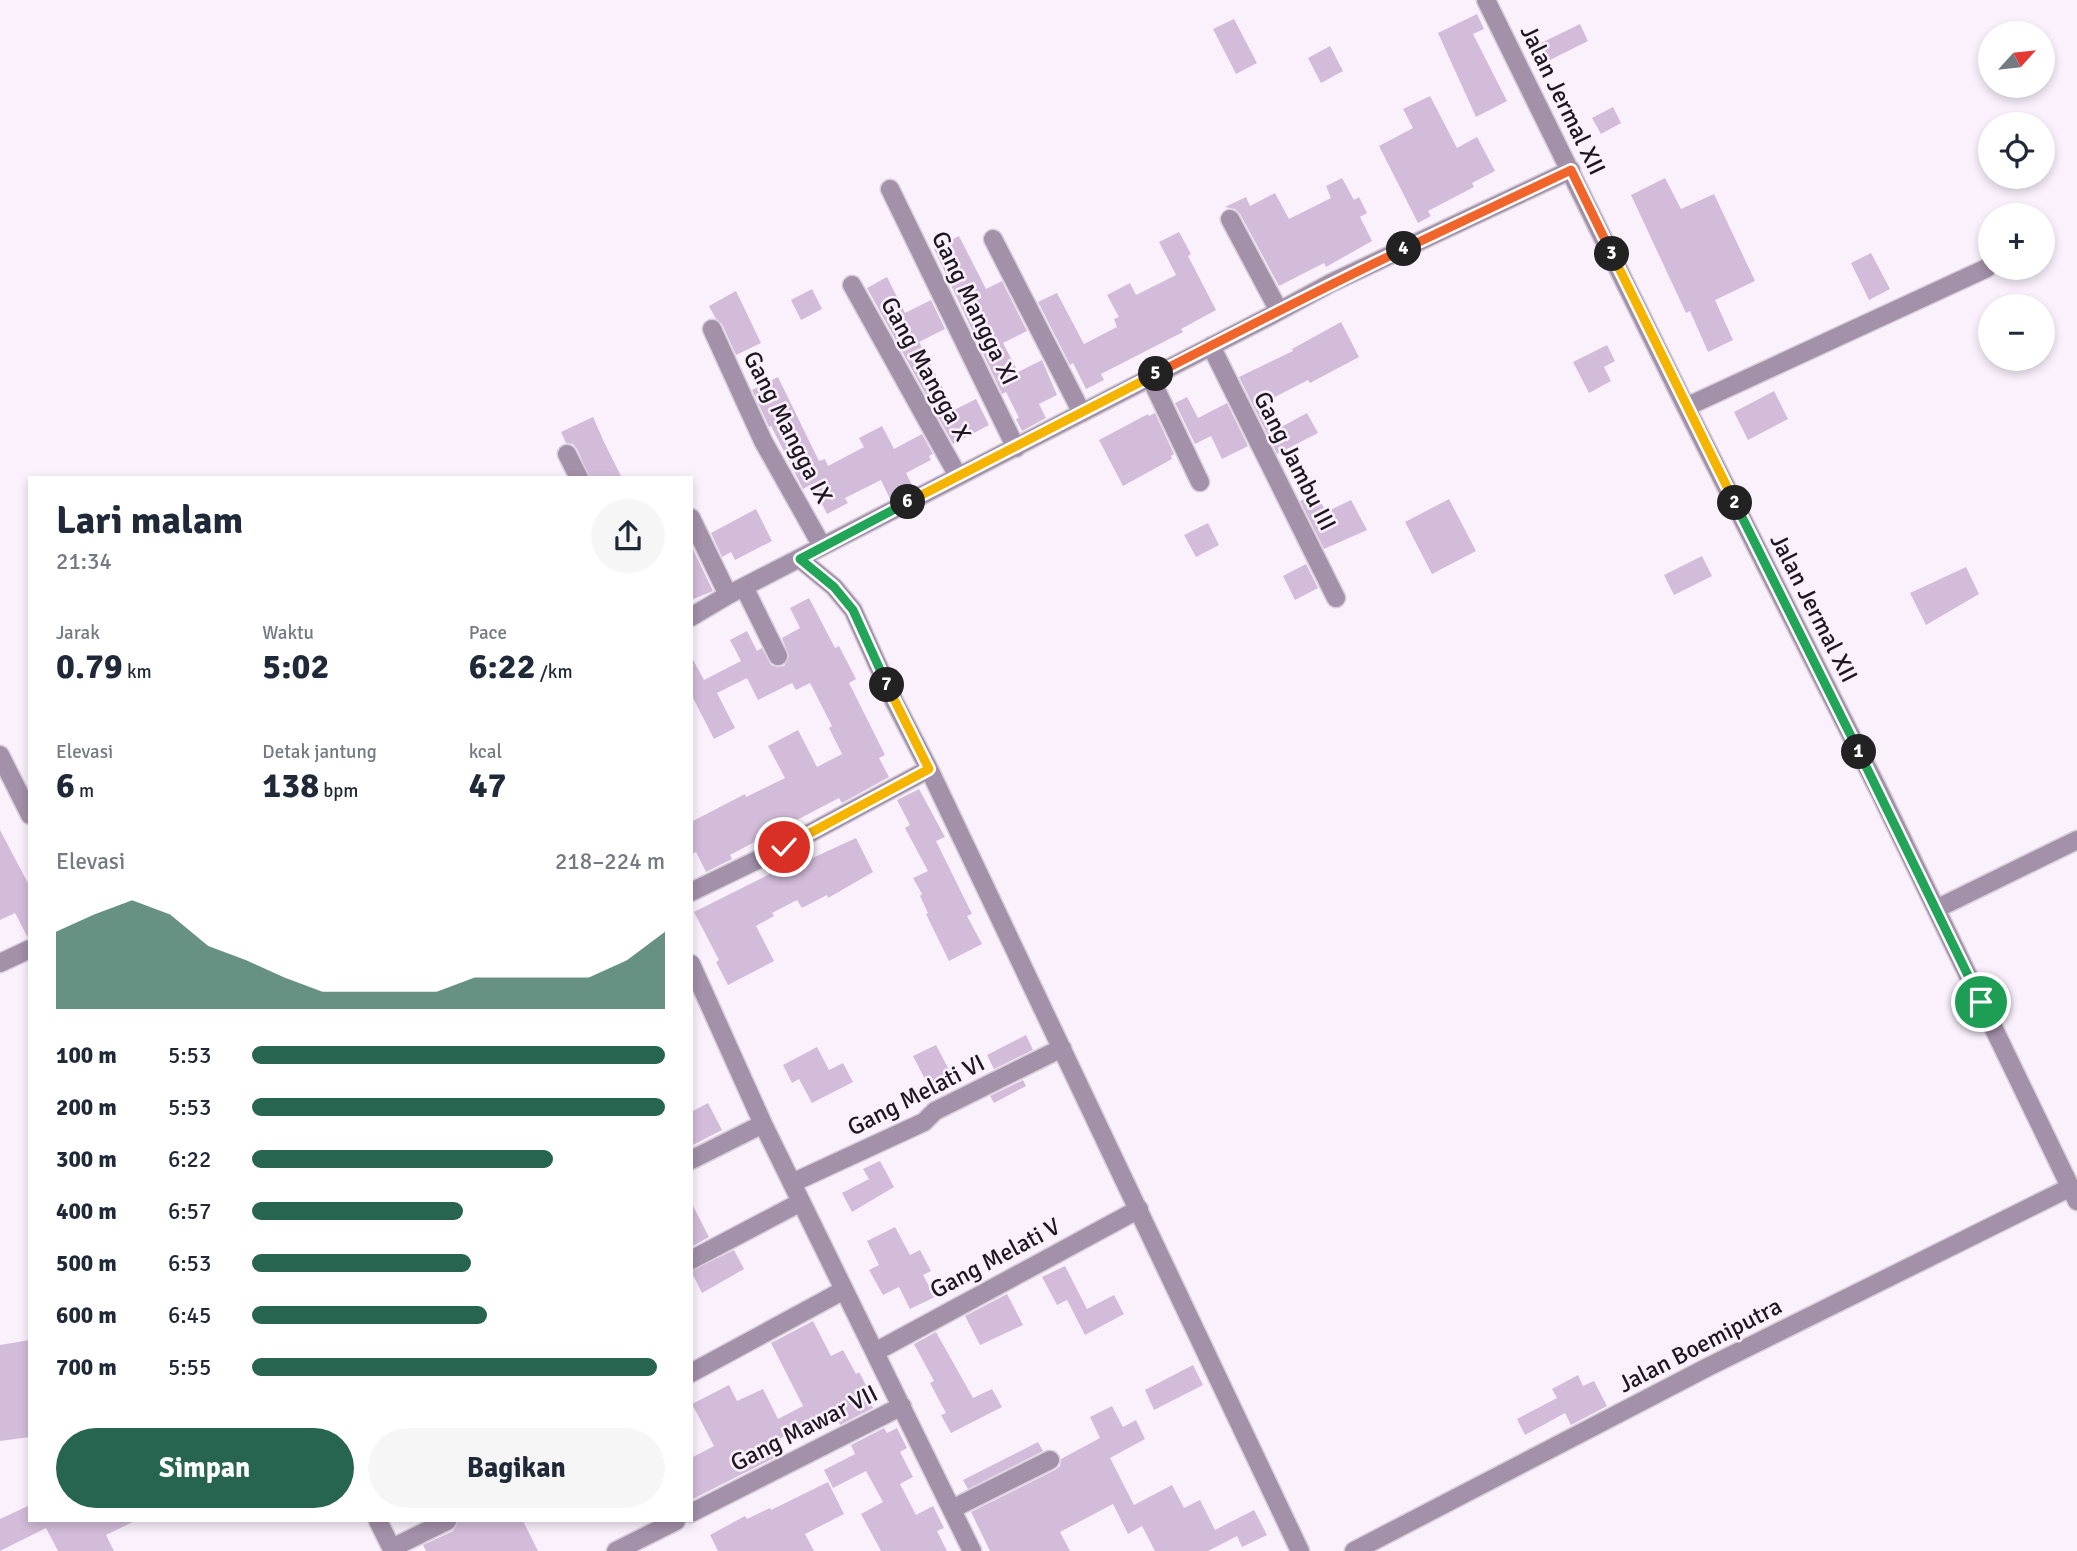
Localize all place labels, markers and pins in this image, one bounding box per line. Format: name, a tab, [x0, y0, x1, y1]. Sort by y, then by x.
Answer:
pin: 4	[1386, 232, 1422, 266]
pin: 3	[1594, 236, 1630, 272]
pin: 5	[1138, 356, 1174, 392]
pin: 6	[890, 484, 926, 520]
pin: 2	[1718, 486, 1752, 520]
pin: 7	[870, 668, 904, 702]
pin: 1	[1842, 734, 1876, 770]
pin	[754, 817, 814, 877]
pin	[1951, 972, 2011, 1032]

